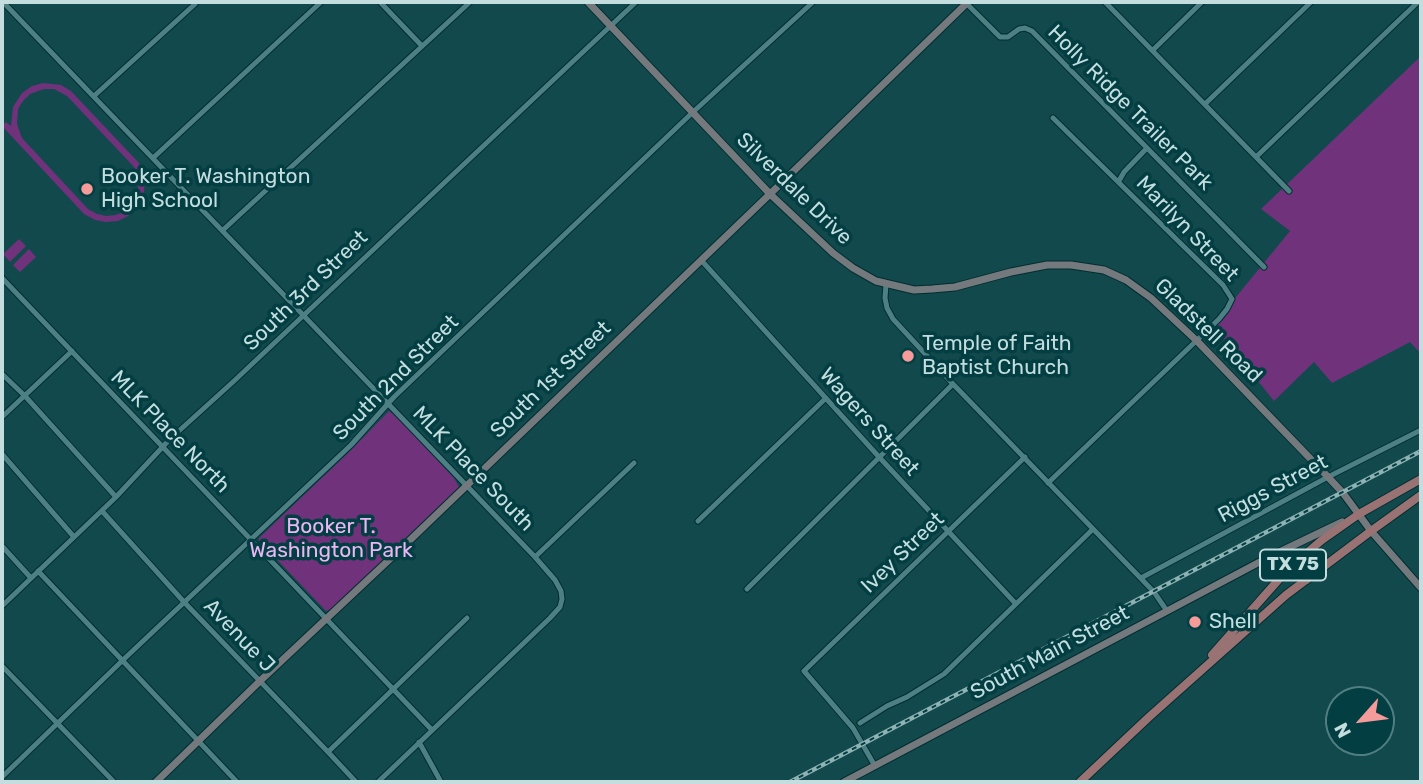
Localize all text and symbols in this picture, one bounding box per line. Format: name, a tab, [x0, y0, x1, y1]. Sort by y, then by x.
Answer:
street label: Holly Ridge Trailer Park	[1042, 20, 1218, 196]
street label: Silverdale Drive	[731, 128, 857, 250]
place label: Booker T. Washington High School	[101, 164, 310, 214]
street label: Marilyn Street	[1130, 171, 1244, 287]
marker: Booker T. Washington High School	[79, 181, 95, 197]
street label: South 3rd Street	[239, 225, 373, 357]
street label: Gladstell Road	[1149, 274, 1267, 388]
street label: South 2nd Street	[328, 310, 464, 446]
street label: South 1st Street	[486, 316, 616, 444]
place label: Temple of Faith Baptist Church	[922, 331, 1072, 381]
marker: Temple of Faith Baptist Church	[900, 348, 916, 364]
street label: Wagers Street	[814, 363, 924, 481]
street label: MLK Place North	[105, 365, 235, 499]
street label: MLK Place South	[407, 401, 539, 537]
street label: Riggs Street	[1214, 450, 1332, 528]
street label: Ivey Street	[856, 507, 950, 599]
park label: Booker T. Washington Park	[249, 514, 413, 564]
road number: TX 75	[1260, 550, 1326, 580]
street label: Avenue J	[198, 594, 280, 678]
street label: South Main Street	[966, 601, 1134, 705]
place label: Shell	[1209, 609, 1257, 635]
marker: Shell	[1187, 614, 1203, 630]
north arrow	[1325, 686, 1395, 756]
text: N	[1329, 719, 1356, 742]

